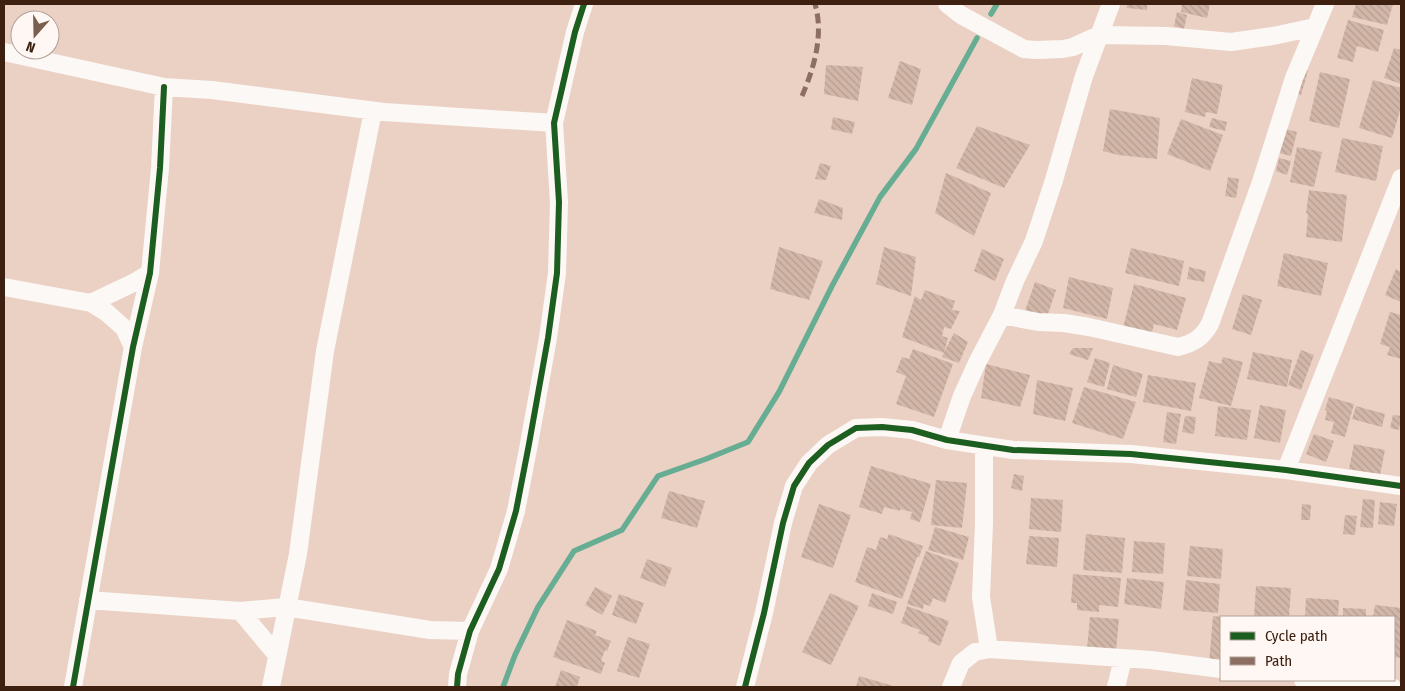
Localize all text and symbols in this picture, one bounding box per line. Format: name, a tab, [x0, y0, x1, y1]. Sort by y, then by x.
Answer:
north arrow	[10, 10, 60, 60]
text: N	[24, 37, 38, 56]
legend	[1220, 616, 1395, 681]
text: Cycle path	[1265, 627, 1328, 645]
text: Path	[1265, 652, 1292, 670]

